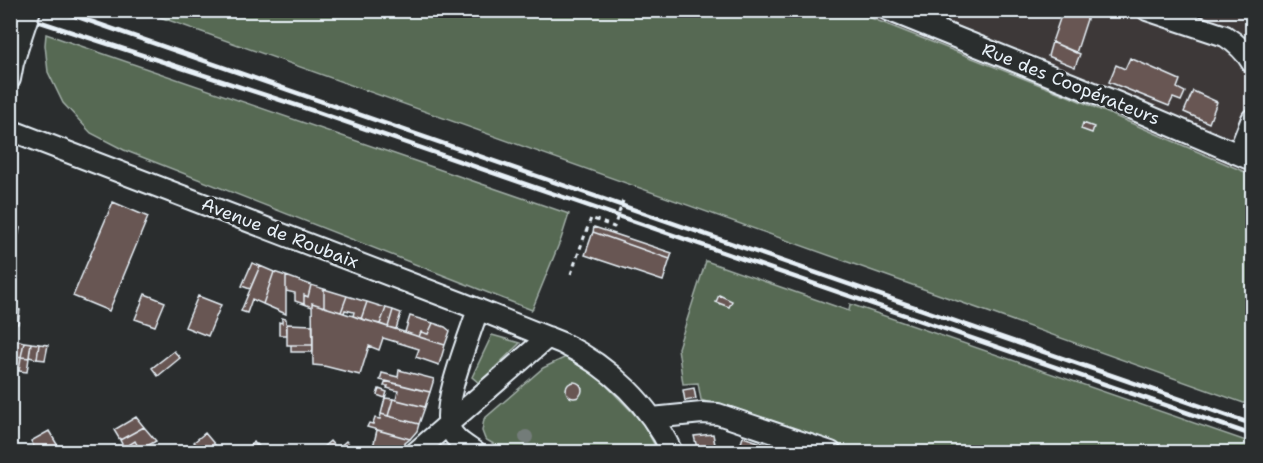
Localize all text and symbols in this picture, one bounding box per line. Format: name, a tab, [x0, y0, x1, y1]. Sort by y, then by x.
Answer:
street label: Rue des Coopérateurs	[979, 37, 1163, 131]
street label: Avenue de Roubaix	[198, 192, 362, 274]

